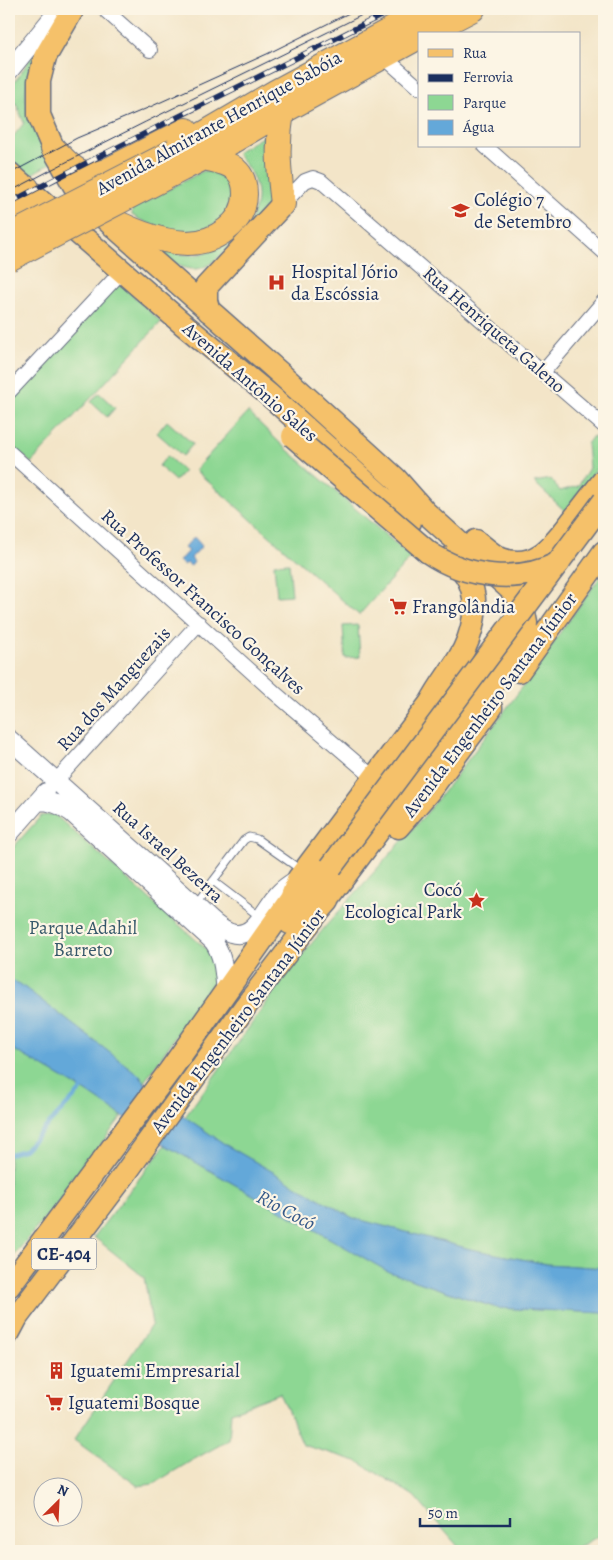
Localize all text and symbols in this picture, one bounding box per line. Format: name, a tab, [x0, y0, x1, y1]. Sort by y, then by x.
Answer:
legend	[418, 32, 580, 148]
text: Rua	[463, 43, 487, 63]
street label: Avenida Almirante Henrique Sabóia	[91, 44, 347, 202]
text: Ferrovia	[463, 67, 513, 87]
text: Parque	[463, 93, 506, 113]
text: Água	[462, 117, 494, 137]
place label: Colégio 7 de Setembro	[474, 187, 571, 235]
school or university icon: Colégio 7 de Setembro	[450, 201, 470, 221]
place label: Hospital Jório da Escóssia	[291, 259, 398, 307]
street label: Rua Henriqueta Galeno	[417, 261, 571, 399]
hospital icon: Hospital Jório da Escóssia	[267, 273, 287, 293]
street label: Avenida Antônio Sales	[176, 315, 323, 448]
street label: Rua Professor Francisco Gonçalves	[95, 503, 311, 701]
street label: Avenida Engenheiro Santana Júnior	[396, 587, 583, 824]
place label: Frangolândia	[412, 594, 515, 620]
supermarket icon: Frangolândia	[388, 597, 408, 617]
street label: Rua dos Manguezais	[51, 621, 177, 757]
street label: Rua Israel Bezerra	[107, 795, 229, 909]
place label: Cocó Ecological Park	[344, 877, 463, 925]
place icon: Cocó Ecological Park	[466, 891, 486, 911]
street label: Avenida Engenheiro Santana Júnior	[144, 903, 331, 1140]
park label: Parque Adahil Barreto	[29, 915, 138, 963]
water label: Rio Cocó	[252, 1183, 320, 1237]
road number: CE-404	[32, 1238, 96, 1270]
place label: Iguatemi Empresarial	[70, 1358, 240, 1384]
building icon: Iguatemi Empresarial	[46, 1361, 66, 1381]
place label: Iguatemi Bosque	[68, 1390, 200, 1416]
supermarket icon: Iguatemi Bosque	[44, 1393, 64, 1413]
north arrow	[32, 1478, 82, 1528]
text: N	[55, 1480, 72, 1501]
scale bar	[420, 1495, 510, 1527]
text: 50 m	[428, 1503, 458, 1523]

